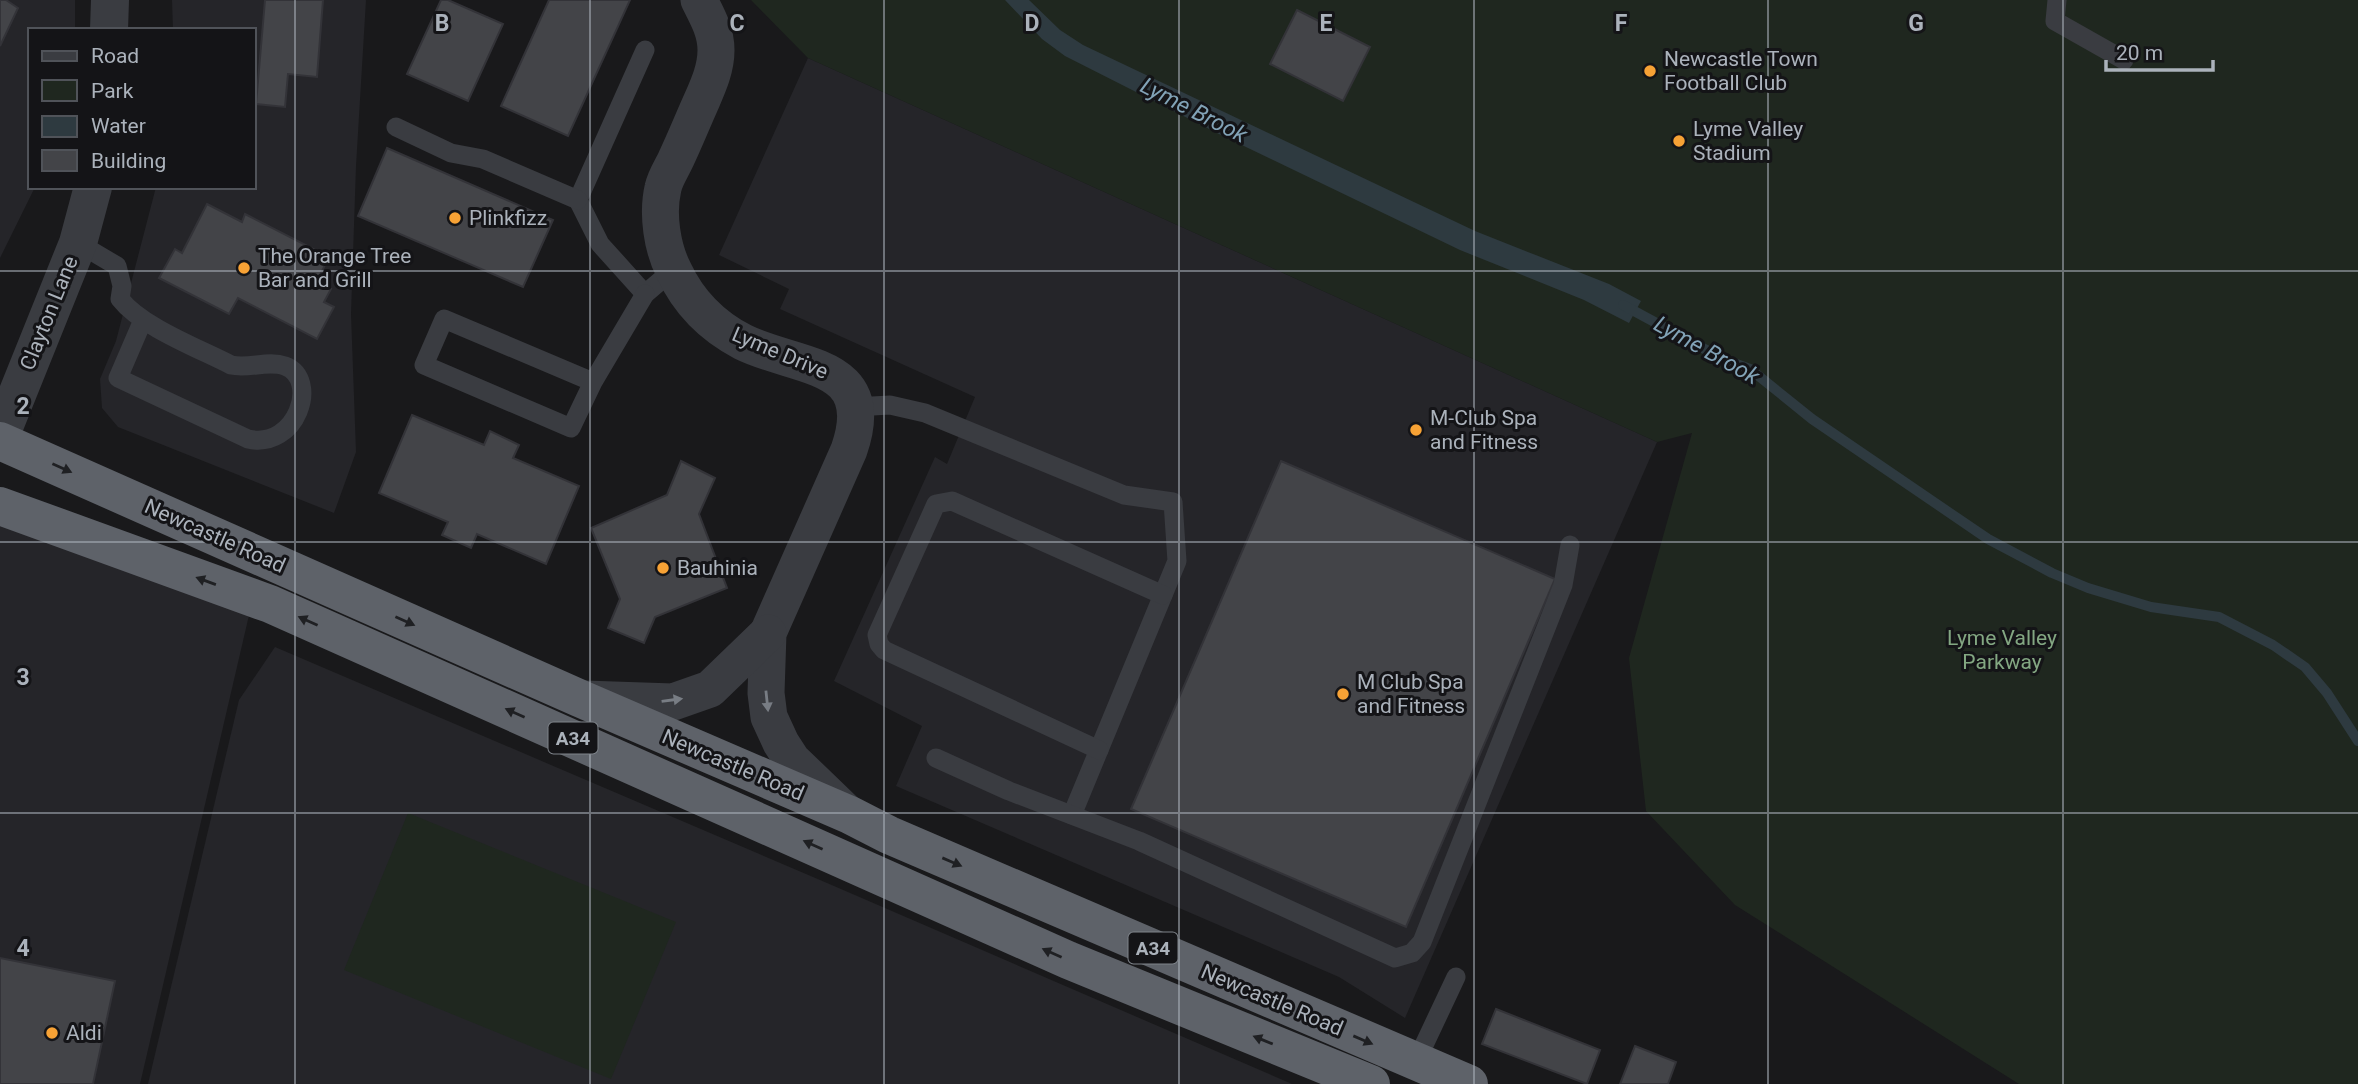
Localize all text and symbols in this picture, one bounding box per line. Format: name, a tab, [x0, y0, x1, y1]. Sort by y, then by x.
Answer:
text: B	[435, 10, 449, 37]
text: C	[729, 10, 745, 37]
text: D	[1025, 10, 1039, 37]
text: E	[1320, 10, 1333, 37]
text: F	[1615, 10, 1628, 37]
text: G	[1908, 10, 1924, 37]
legend	[28, 28, 256, 189]
scale bar	[2106, 28, 2213, 72]
text: 20 m	[2116, 41, 2163, 65]
text: Road	[91, 44, 139, 68]
place label: Newcastle Town Football Club	[1664, 47, 1818, 95]
marker: Newcastle Town Football Club	[1642, 63, 1658, 79]
water label: Lyme Brook	[1136, 72, 1252, 149]
text: Park	[91, 79, 134, 103]
text: Water	[91, 114, 146, 138]
place label: Lyme Valley Stadium	[1693, 117, 1803, 165]
marker: Lyme Valley Stadium	[1671, 133, 1687, 149]
text: Building	[91, 149, 166, 173]
place label: Plinkfizz	[469, 206, 547, 230]
marker: Plinkfizz	[447, 210, 463, 226]
place label: The Orange Tree Bar and Grill	[258, 244, 411, 292]
street label: Clayton Lane	[15, 252, 83, 374]
marker: The Orange Tree Bar and Grill	[236, 260, 252, 276]
water label: Lyme Brook	[1649, 310, 1765, 391]
street label: Lyme Drive	[728, 322, 832, 384]
text: 2	[16, 393, 30, 420]
place label: M-Club Spa and Fitness	[1430, 406, 1538, 454]
marker: M-Club Spa and Fitness	[1408, 422, 1424, 438]
one-way arrow	[52, 463, 73, 474]
street label: Newcastle Road	[141, 494, 289, 578]
place label: Bauhinia	[677, 556, 758, 580]
marker: Bauhinia	[655, 560, 671, 576]
one-way arrow	[195, 575, 216, 586]
one-way arrow	[297, 615, 318, 626]
one-way arrow	[394, 616, 415, 627]
park label: Lyme Valley Parkway	[1947, 626, 2057, 674]
text: 3	[16, 664, 30, 691]
place label: M Club Spa and Fitness	[1357, 670, 1465, 718]
marker: M Club Spa and Fitness	[1335, 686, 1351, 702]
one-way arrow	[762, 691, 773, 713]
one-way arrow	[661, 694, 683, 705]
one-way arrow	[505, 707, 526, 718]
road number: A34	[548, 722, 598, 754]
street label: Newcastle Road	[659, 724, 807, 806]
one-way arrow	[803, 839, 823, 851]
one-way arrow	[942, 856, 962, 868]
road number: A34	[1128, 932, 1178, 964]
text: 4	[16, 935, 30, 962]
one-way arrow	[1042, 947, 1062, 959]
street label: Newcastle Road	[1198, 959, 1346, 1041]
place label: Aldi	[66, 1021, 102, 1045]
marker: Aldi	[44, 1025, 60, 1041]
one-way arrow	[1252, 1034, 1273, 1045]
one-way arrow	[1353, 1034, 1373, 1046]

